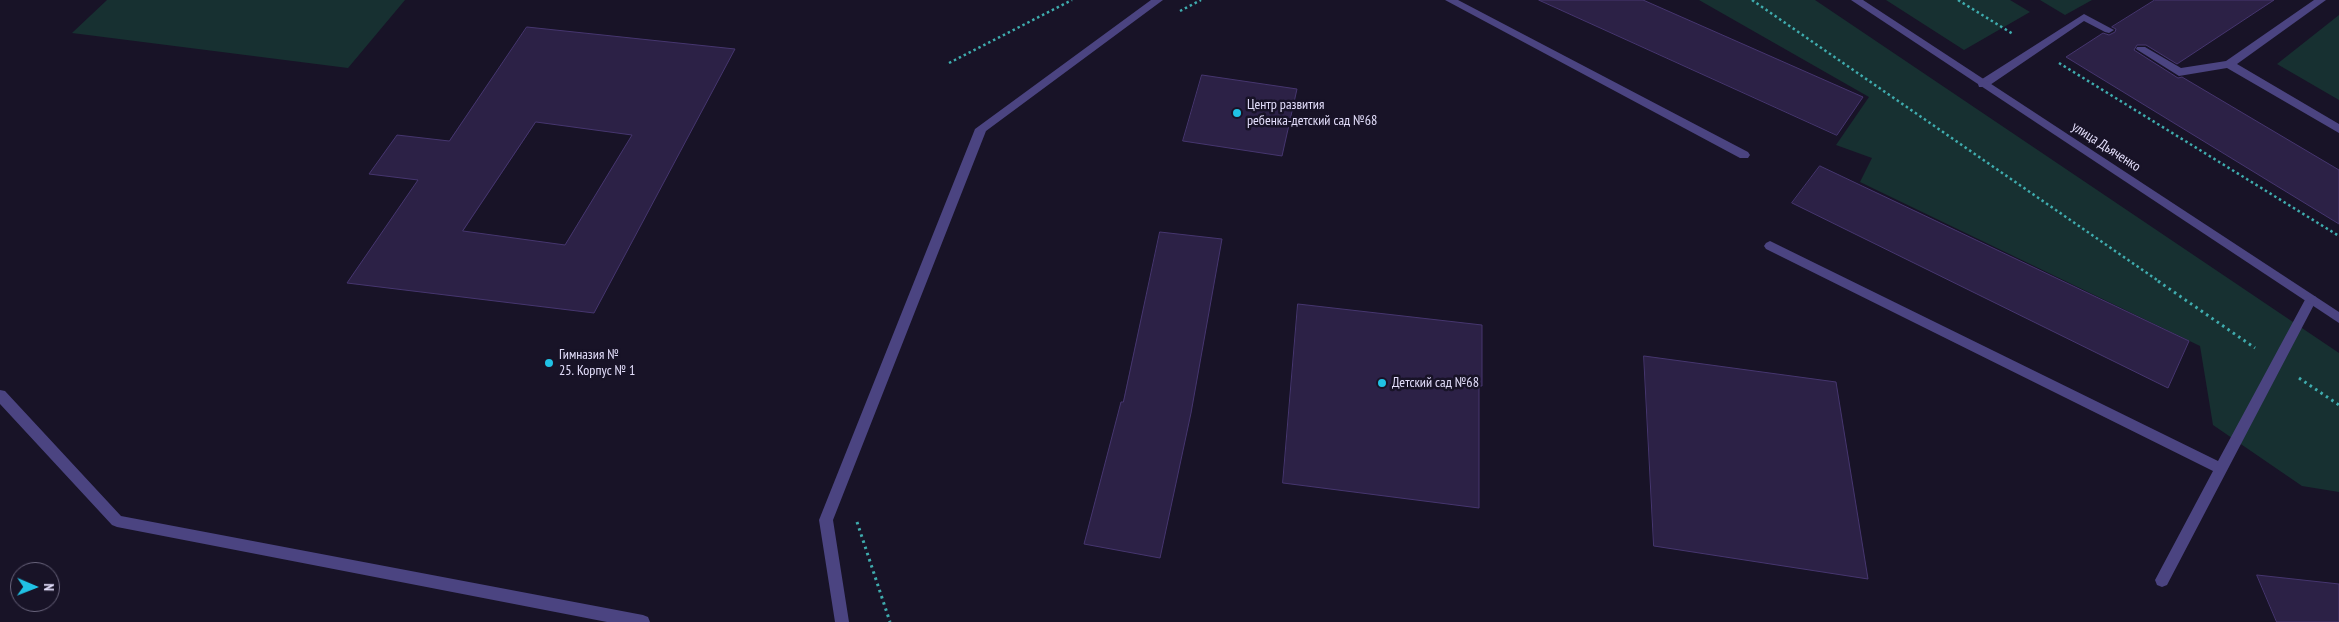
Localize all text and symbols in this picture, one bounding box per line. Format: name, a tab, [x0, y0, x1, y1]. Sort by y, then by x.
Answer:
place label: Центр развития ребенка-детский сад №68	[1247, 97, 1377, 130]
marker: Центр развития ребенка-детский сад №68	[1231, 107, 1243, 119]
street label: улица Дьяченко	[2068, 119, 2144, 175]
place label: Гимназия № 25. Корпус № 1	[559, 347, 635, 380]
marker: Гимназия № 25. Корпус № 1	[543, 357, 555, 369]
place label: Детский сад №68	[1392, 375, 1479, 391]
marker: Детский сад №68	[1376, 377, 1388, 389]
north arrow	[10, 562, 60, 612]
text: N	[40, 583, 58, 591]

